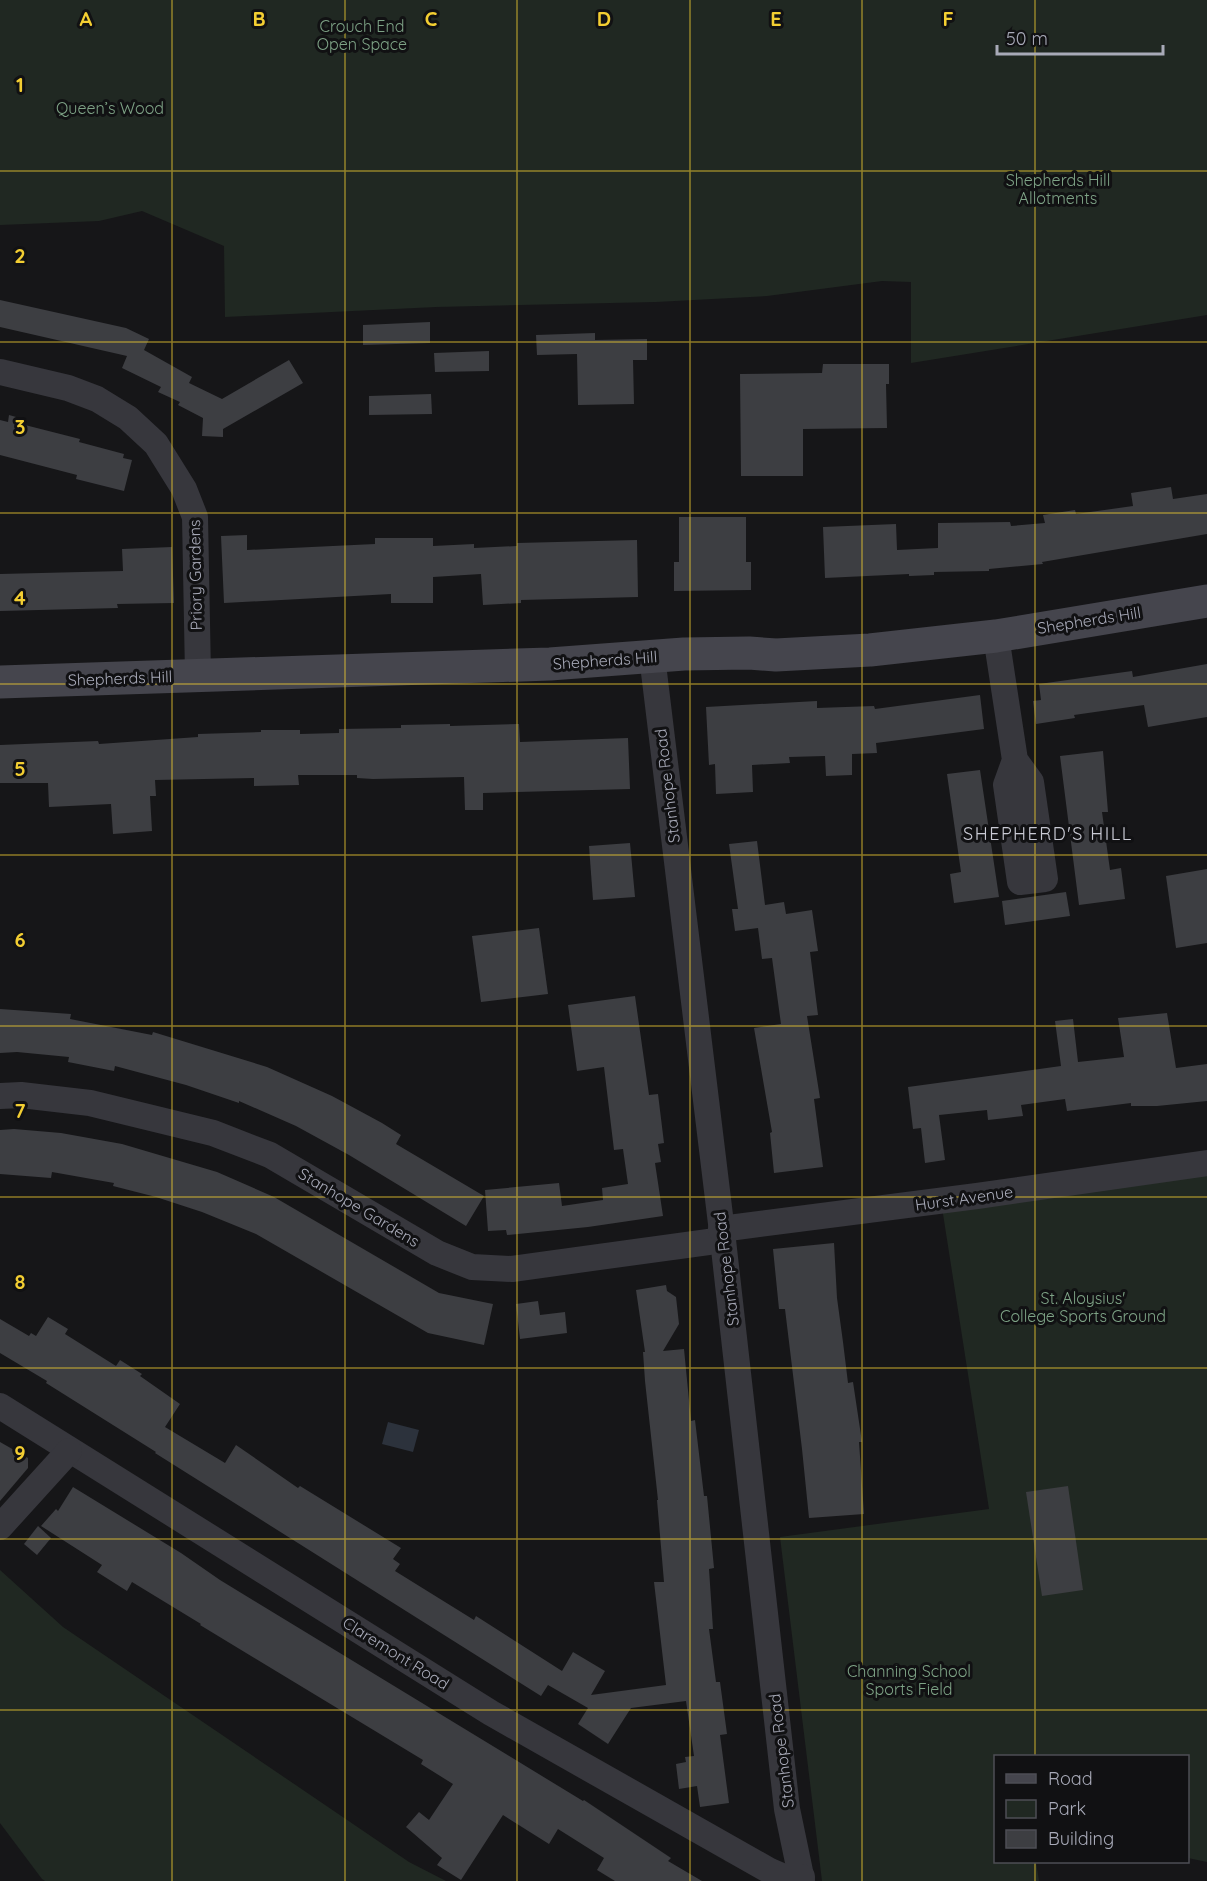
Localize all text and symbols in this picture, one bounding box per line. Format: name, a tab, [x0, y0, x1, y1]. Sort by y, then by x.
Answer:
text: A	[80, 6, 93, 31]
text: B	[252, 6, 266, 31]
text: C	[425, 6, 438, 31]
text: D	[597, 6, 611, 31]
text: E	[770, 6, 782, 31]
text: F	[942, 6, 954, 31]
park label: Crouch End Open Space	[317, 16, 407, 54]
scale bar	[997, 18, 1164, 56]
text: 50 m	[1006, 27, 1048, 50]
text: 1	[16, 72, 24, 97]
park label: Queen’s Wood	[56, 98, 164, 118]
park label: Shepherds Hill Allotments	[1006, 170, 1110, 208]
text: 2	[14, 243, 26, 268]
text: 3	[15, 414, 25, 439]
street label: Priory Gardens	[184, 519, 206, 631]
text: 4	[14, 585, 26, 610]
street label: Shepherds Hill	[1036, 602, 1142, 638]
street label: Shepherds Hill	[552, 646, 658, 674]
street label: Shepherds Hill	[67, 666, 173, 690]
street label: Stanhope Road	[650, 728, 684, 844]
text: 5	[14, 756, 26, 781]
district label: SHEPHERD'S HILL	[963, 822, 1133, 845]
text: 6	[14, 927, 26, 952]
text: 7	[15, 1098, 26, 1123]
street label: Stanhope Gardens	[295, 1163, 423, 1251]
street label: Hurst Avenue	[914, 1181, 1014, 1215]
street label: Stanhope Road	[709, 1211, 743, 1327]
text: 8	[15, 1269, 26, 1294]
park label: St. Aloysius' College Sports Ground	[1000, 1288, 1166, 1326]
text: 9	[14, 1440, 26, 1465]
street label: Claremont Road	[339, 1612, 453, 1694]
park label: Channing School Sports Field	[847, 1661, 971, 1699]
street label: Stanhope Road	[764, 1693, 798, 1809]
legend	[994, 1755, 1189, 1863]
text: Road	[1048, 1767, 1093, 1790]
text: Park	[1048, 1797, 1086, 1820]
text: Building	[1048, 1827, 1114, 1850]

